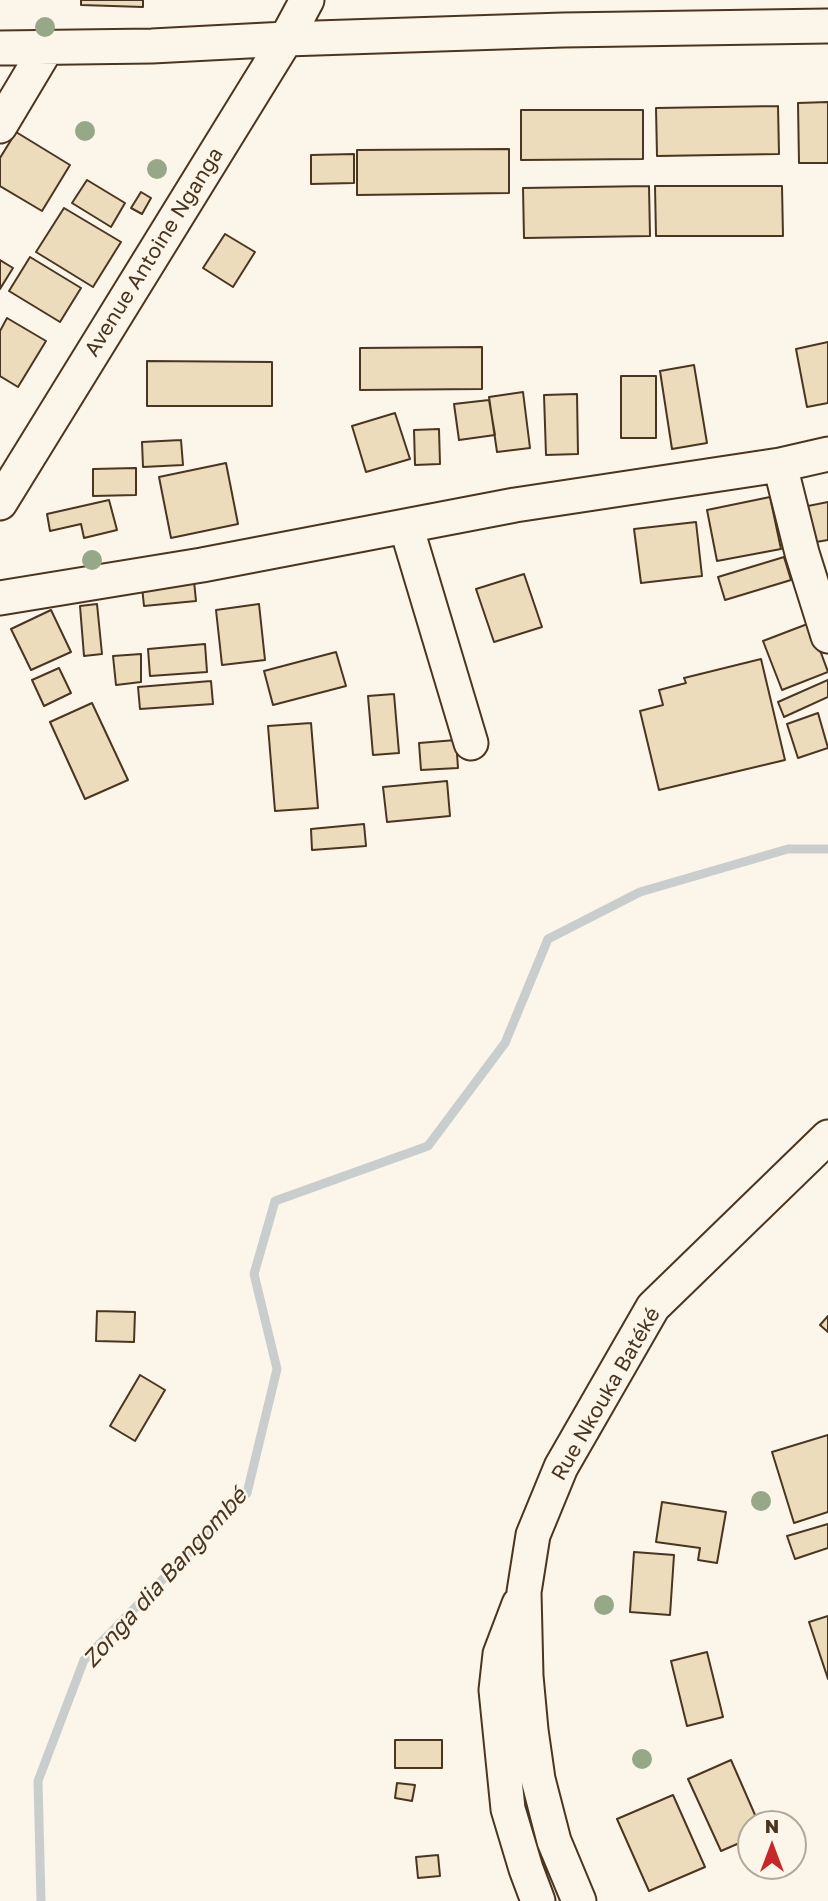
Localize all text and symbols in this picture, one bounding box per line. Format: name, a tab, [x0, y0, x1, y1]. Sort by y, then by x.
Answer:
street label: Avenue Antoine Nganga	[79, 143, 229, 361]
street label: Rue Nkouka Batéké	[546, 1303, 666, 1485]
water label: Zonga dia Bangombé	[77, 1483, 253, 1673]
north arrow	[737, 1810, 807, 1880]
text: N	[765, 1814, 779, 1837]

